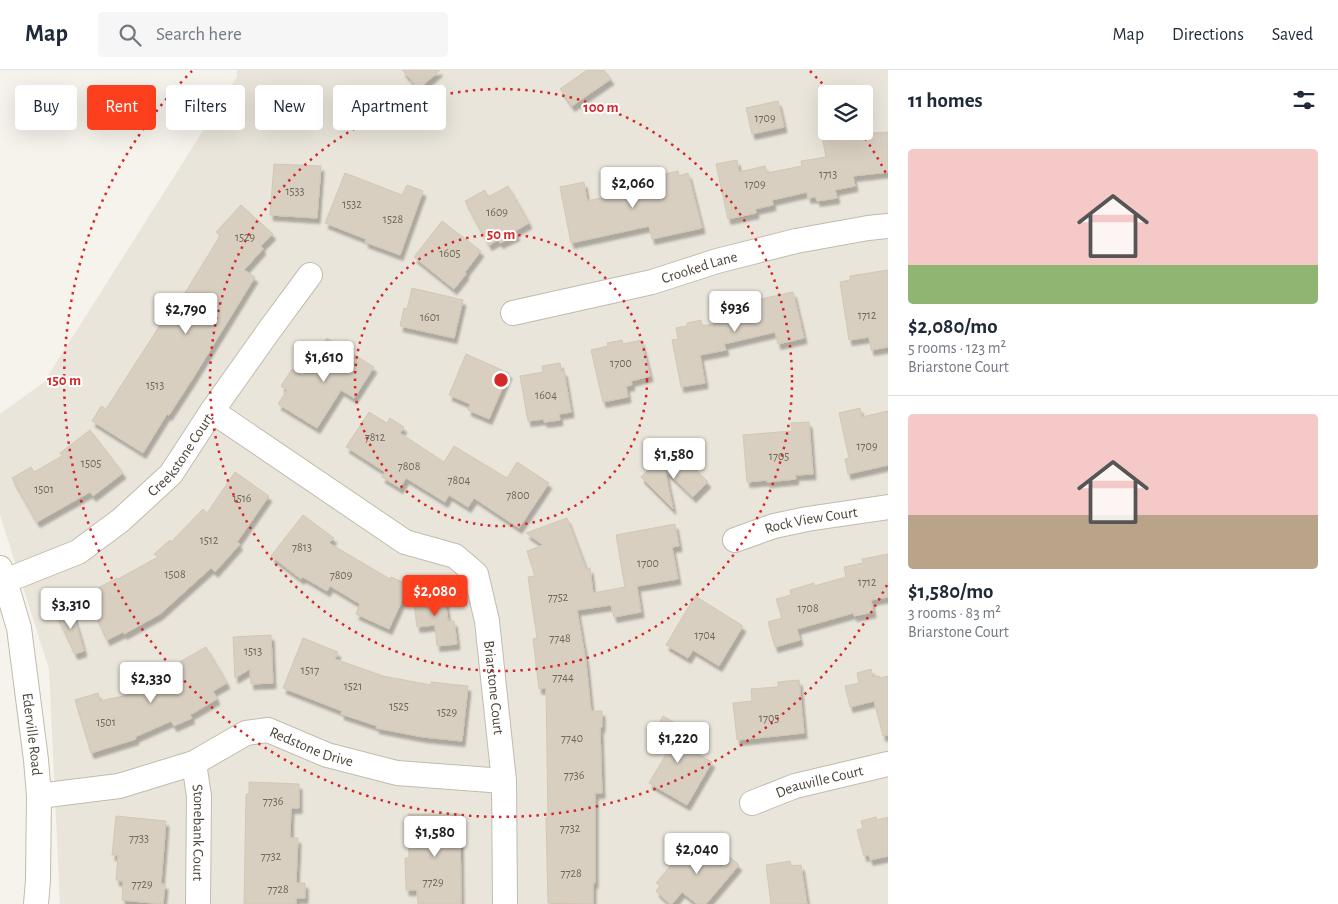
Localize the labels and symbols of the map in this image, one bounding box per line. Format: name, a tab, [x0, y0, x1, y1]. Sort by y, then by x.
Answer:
text: 100 m	[583, 100, 619, 115]
house number: 1709	[754, 112, 776, 124]
pin: $2,060	[592, 166, 674, 209]
house number: 1713	[819, 168, 837, 180]
house number: 1709	[744, 178, 766, 190]
house number: 1533	[285, 185, 305, 197]
house number: 1532	[342, 198, 362, 210]
house number: 1609	[486, 206, 508, 218]
house number: 1528	[383, 213, 403, 225]
text: 50 m	[487, 227, 515, 242]
house number: 1529	[235, 231, 255, 243]
house number: 1605	[439, 247, 461, 259]
street label: Crooked Lane	[659, 249, 739, 286]
pin: $936	[705, 290, 765, 333]
pin: $2,790	[145, 292, 227, 335]
house number: 1712	[858, 309, 877, 321]
house number: 1601	[420, 311, 440, 323]
pin: $1,610	[283, 340, 365, 383]
house number: 1700	[610, 357, 632, 369]
centre of rings	[492, 371, 510, 389]
text: 150 m	[47, 373, 81, 388]
house number: 1513	[146, 379, 164, 391]
house number: 1604	[535, 389, 557, 401]
street label: Creekstone Court	[145, 410, 216, 499]
house number: 7812	[365, 431, 386, 443]
pin: $1,580	[633, 438, 715, 480]
house number: 1709	[856, 440, 878, 452]
house number: 1705	[769, 450, 789, 462]
house number: 1505	[81, 457, 101, 469]
house number: 7808	[398, 460, 421, 472]
house number: 7804	[448, 474, 471, 486]
house number: 1501	[34, 483, 54, 495]
house number: 7800	[506, 489, 530, 501]
house number: 1516	[233, 492, 252, 504]
street label: Rock View Court	[763, 504, 859, 536]
house number: 1512	[200, 534, 219, 546]
house number: 7813	[292, 541, 312, 553]
house number: 1700	[637, 557, 659, 569]
house number: 1508	[164, 568, 186, 580]
house number: 7809	[330, 569, 353, 581]
pin: $2,080	[394, 574, 476, 617]
house number: 1712	[858, 576, 877, 588]
pin: $3,310	[30, 588, 112, 630]
house number: 7752	[548, 591, 569, 603]
house number: 1708	[797, 602, 819, 614]
house number: 1704	[694, 629, 716, 641]
house number: 7748	[549, 632, 571, 644]
street label: Briarstone Court	[482, 640, 507, 736]
house number: 1513	[244, 645, 262, 657]
pin: $2,330	[110, 662, 192, 704]
house number: 1517	[301, 664, 319, 676]
house number: 7744	[552, 671, 574, 683]
house number: 1521	[344, 680, 362, 692]
street label: Ederville Road	[20, 692, 45, 776]
house number: 1525	[389, 700, 409, 712]
house number: 1529	[437, 706, 457, 718]
house number: 1705	[759, 712, 779, 724]
house number: 1501	[96, 716, 116, 728]
pin: $1,220	[637, 722, 719, 764]
street label: Redstone Drive	[267, 724, 355, 769]
house number: 7740	[561, 732, 583, 744]
street label: Deauville Court	[773, 763, 865, 800]
house number: 7736	[564, 769, 585, 781]
street label: Stonebank Court	[190, 783, 207, 881]
house number: 7736	[263, 795, 284, 807]
pin: $1,580	[394, 816, 476, 858]
house number: 7732	[560, 822, 581, 834]
house number: 7733	[129, 832, 149, 844]
pin: $2,040	[656, 832, 738, 875]
house number: 7732	[261, 850, 282, 862]
house number: 7728	[560, 867, 582, 879]
house number: 7729	[422, 876, 444, 888]
house number: 7729	[131, 878, 153, 890]
house number: 7728	[267, 883, 289, 895]

